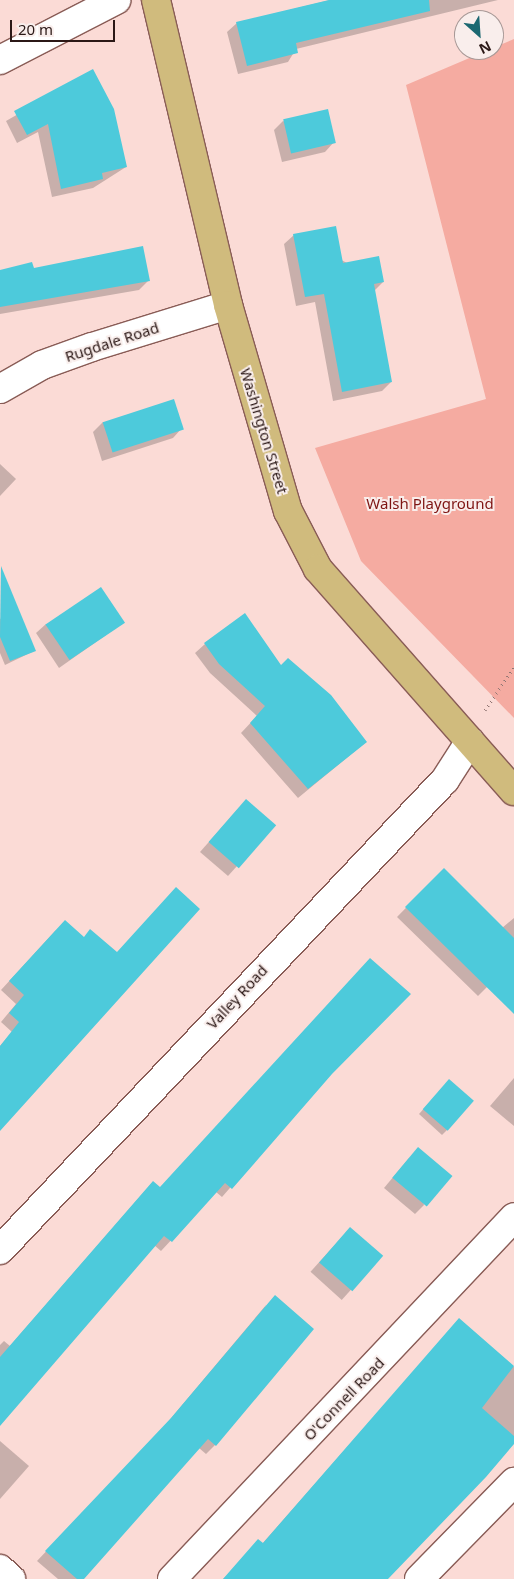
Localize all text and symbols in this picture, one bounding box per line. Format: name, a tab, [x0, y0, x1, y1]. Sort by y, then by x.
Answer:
scale bar	[12, 10, 118, 42]
north arrow	[454, 10, 504, 60]
text: 20 m	[18, 19, 53, 39]
text: N	[476, 37, 495, 59]
street label: Rugdale Road	[63, 318, 161, 366]
street label: Washington Street	[236, 366, 292, 496]
park label: Walsh Playground	[366, 495, 494, 513]
street label: Valley Road	[203, 961, 271, 1033]
street label: O'Connell Road	[300, 1354, 388, 1444]

